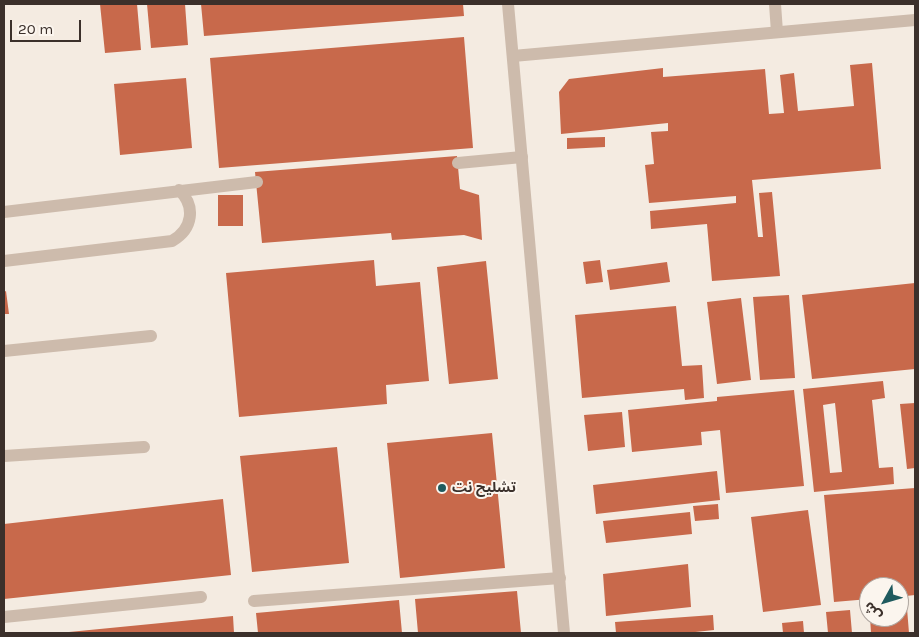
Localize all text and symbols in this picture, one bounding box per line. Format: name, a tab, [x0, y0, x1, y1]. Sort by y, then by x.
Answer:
scale bar	[12, 10, 84, 42]
text: 20 m	[18, 20, 53, 38]
place label: تشليح نت	[452, 480, 516, 496]
marker: تشليح نت	[436, 482, 448, 494]
north arrow	[859, 577, 909, 627]
text: ش	[860, 598, 885, 624]

